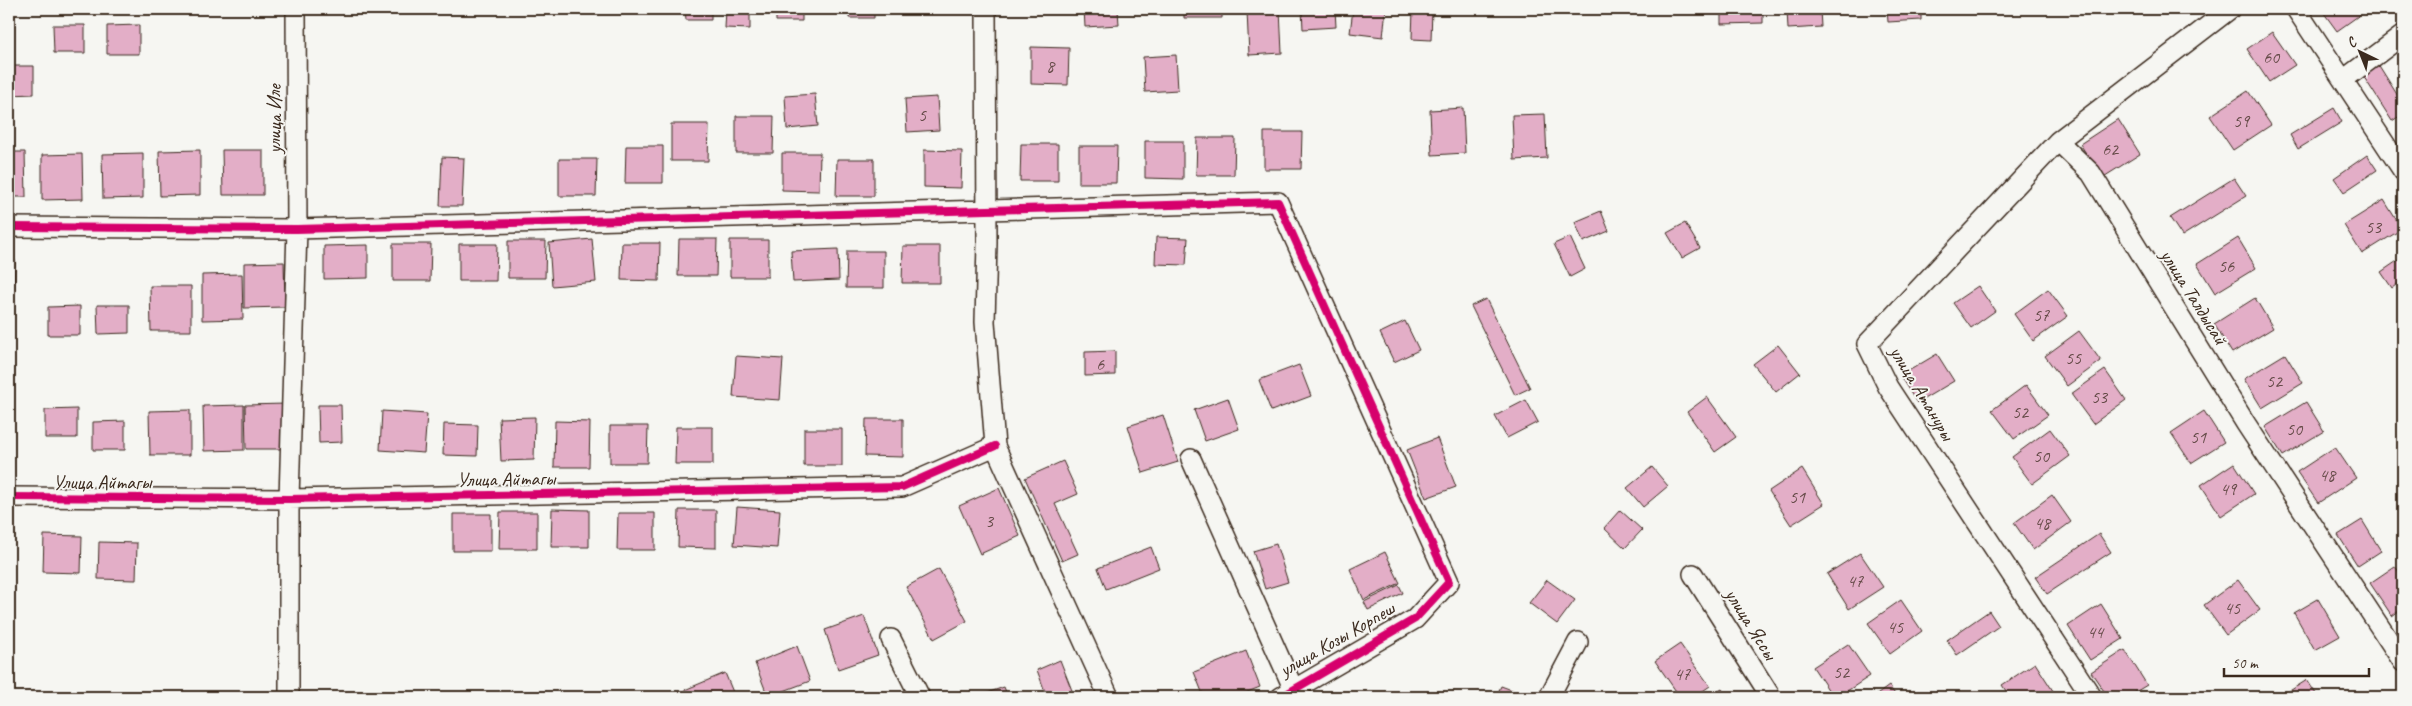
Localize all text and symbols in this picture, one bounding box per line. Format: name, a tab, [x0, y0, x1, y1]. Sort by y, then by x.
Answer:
north arrow	[2334, 28, 2384, 78]
text: С	[2343, 33, 2361, 51]
house number: 60	[2263, 46, 2281, 68]
house number: 8	[1046, 55, 1056, 77]
street label: улица Иле	[262, 83, 287, 154]
house number: 5	[918, 104, 927, 126]
house number: 59	[2233, 110, 2251, 132]
house number: 62	[2102, 138, 2120, 160]
house number: 53	[2365, 216, 2383, 238]
street label: улица Талдысай	[2154, 244, 2234, 351]
house number: 56	[2218, 255, 2235, 277]
house number: 57	[2033, 304, 2050, 326]
street label: улица Атануры	[1884, 340, 1961, 446]
house number: 55	[2065, 347, 2082, 369]
house number: 6	[1096, 353, 1105, 375]
house number: 52	[2266, 370, 2284, 392]
house number: 53	[2091, 386, 2109, 408]
house number: 52	[2012, 401, 2030, 423]
house number: 50	[2286, 418, 2304, 440]
house number: 51	[2190, 426, 2207, 448]
house number: 50	[2033, 445, 2051, 467]
house number: 48	[2319, 464, 2337, 486]
street label: Улица Айтагы	[457, 466, 557, 492]
street label: Улица Айтагы	[53, 470, 153, 495]
house number: 49	[2220, 478, 2238, 500]
house number: 51	[1789, 486, 1806, 508]
house number: 3	[985, 510, 995, 532]
house number: 48	[2034, 512, 2052, 534]
house number: 47	[1847, 570, 1864, 592]
street label: улица Яссы	[1719, 583, 1783, 665]
street label: улица Козы Корпеш	[1274, 595, 1400, 683]
house number: 45	[2224, 597, 2241, 619]
house number: 45	[1887, 616, 1904, 638]
house number: 44	[2087, 621, 2105, 643]
scale bar	[2224, 646, 2370, 678]
text: 50 m	[2232, 654, 2259, 673]
house number: 52	[1833, 661, 1851, 683]
house number: 47	[1674, 663, 1691, 685]

